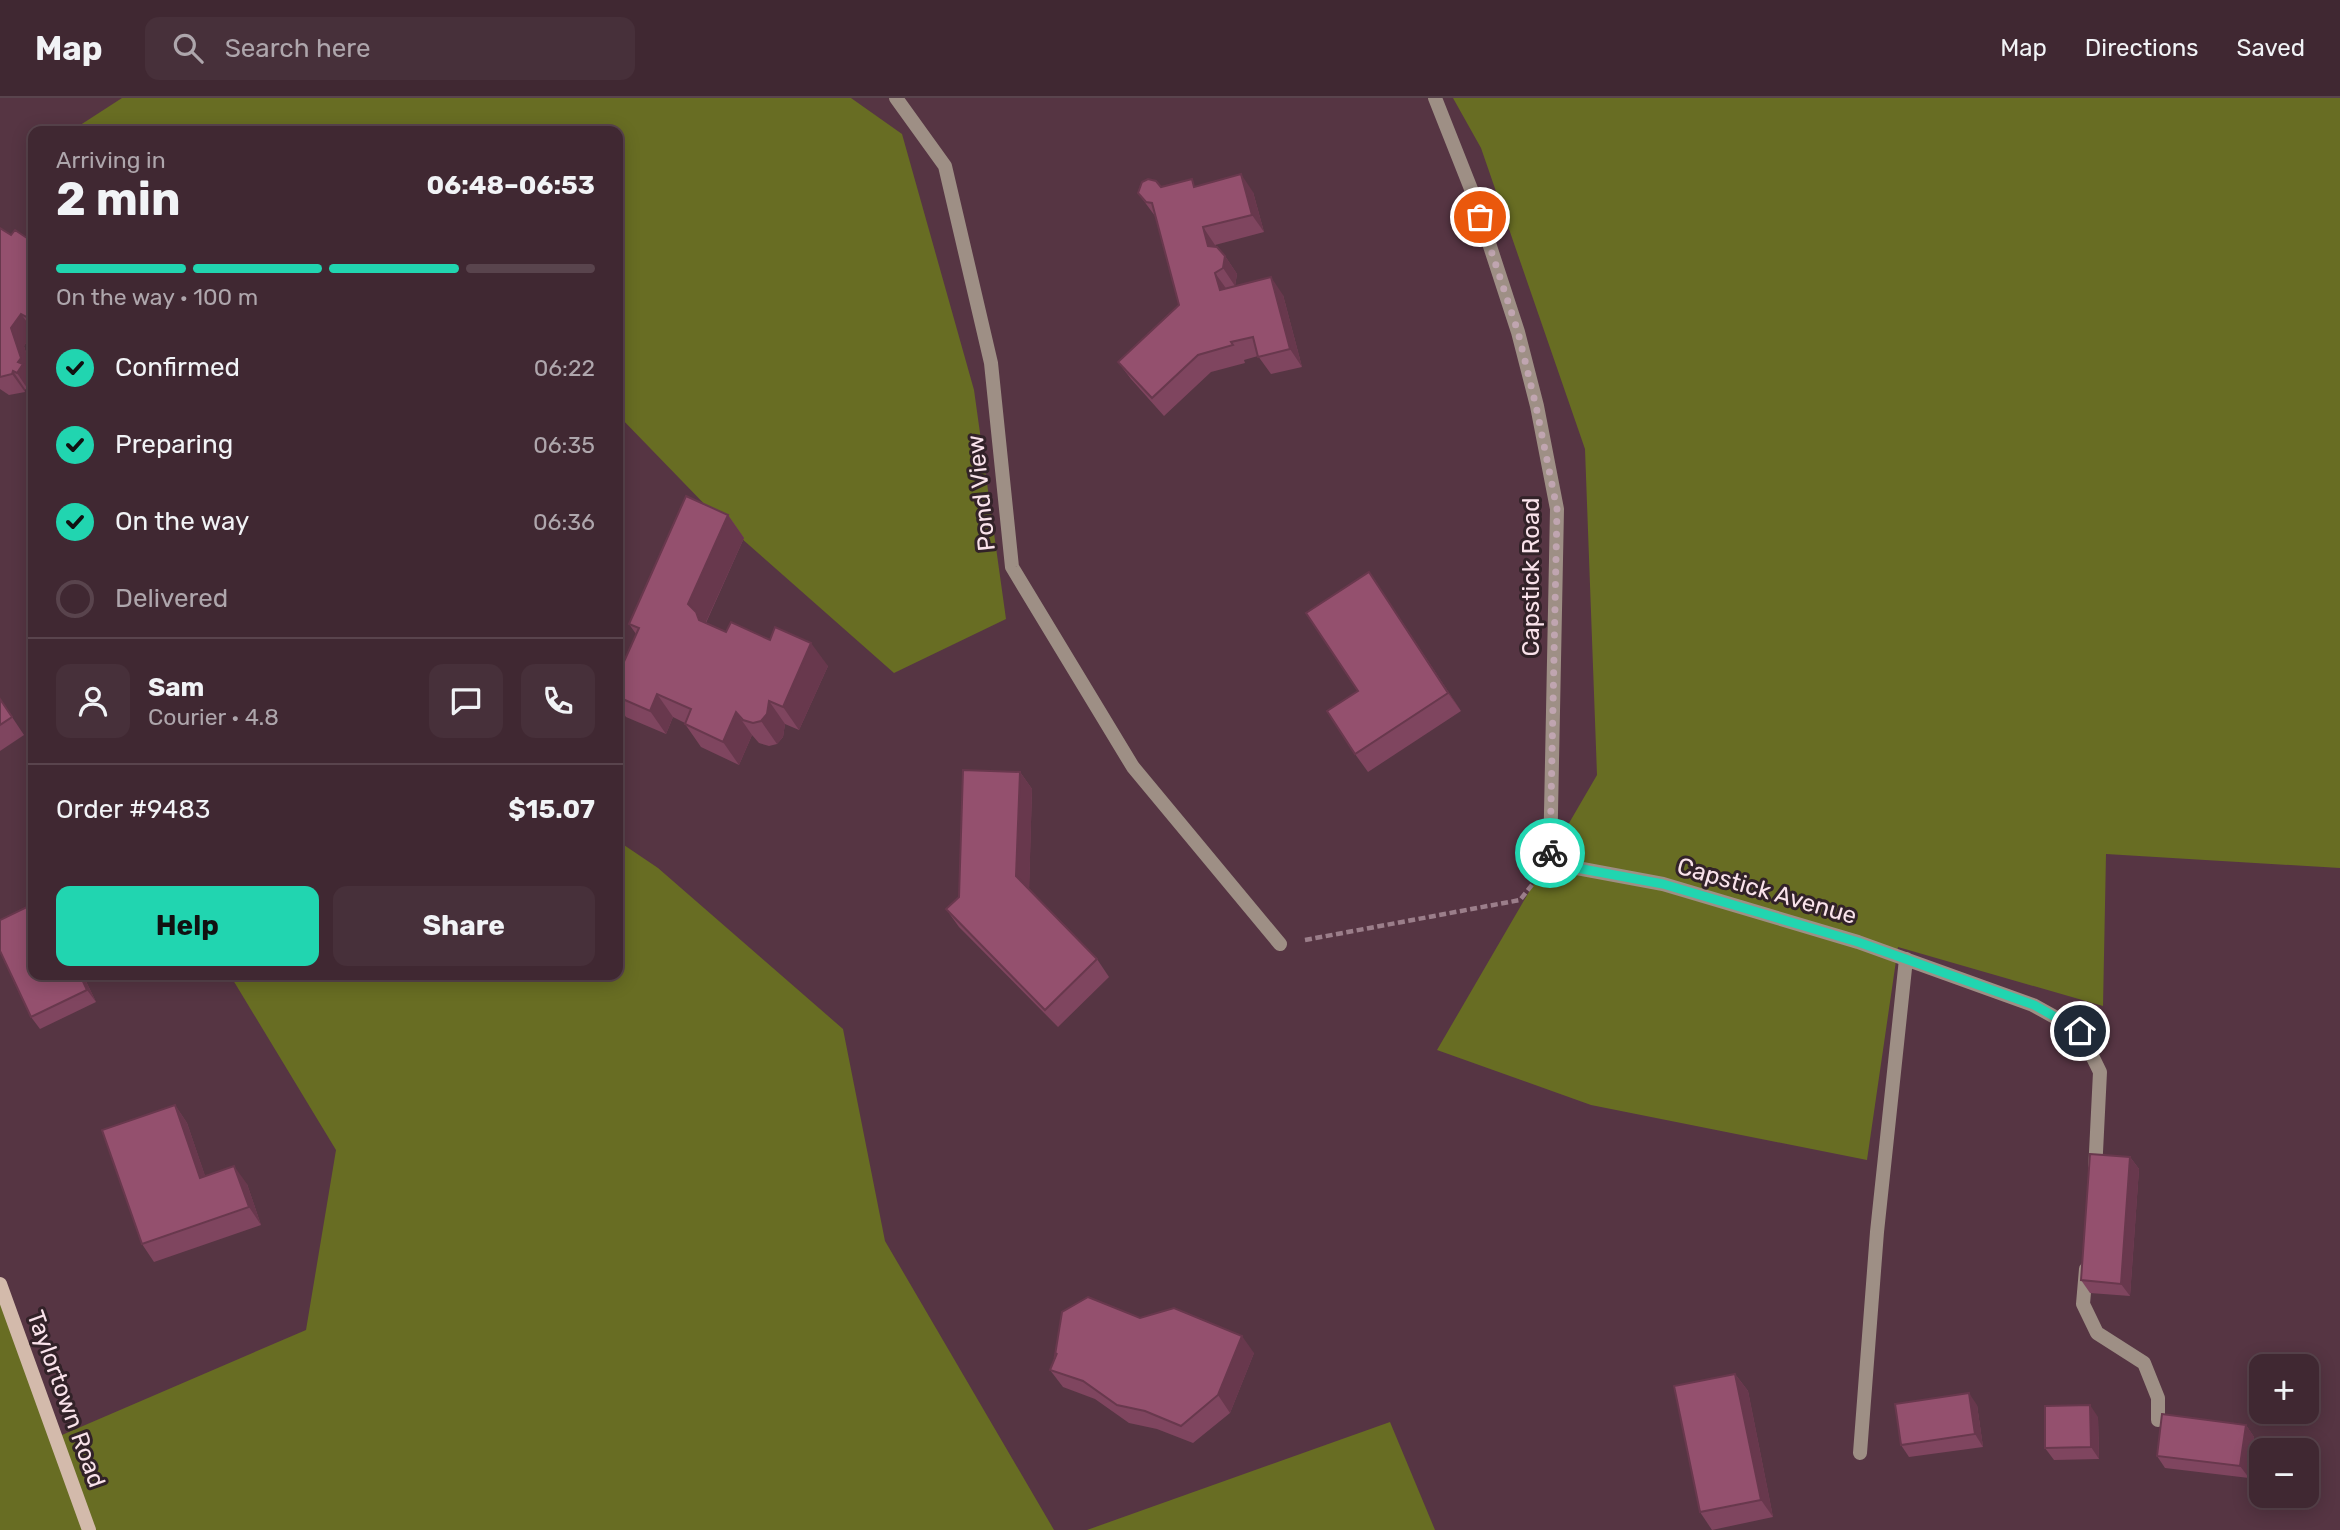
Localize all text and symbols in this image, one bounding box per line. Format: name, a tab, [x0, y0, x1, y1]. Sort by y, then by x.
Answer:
search box	[145, 17, 635, 80]
text: Map	[35, 29, 103, 68]
icon: search	[169, 29, 207, 67]
text: Search here	[225, 33, 370, 64]
text: Map	[2000, 34, 2047, 62]
text: Directions	[2085, 34, 2198, 62]
text: Saved	[2236, 34, 2305, 62]
text: Arriving in	[56, 146, 166, 174]
text: 06:48–06:53	[427, 170, 595, 201]
text: 2 min	[56, 172, 181, 227]
pin	[1450, 187, 1510, 247]
icon: bag	[1461, 198, 1499, 236]
text: On the way · 100 m	[56, 283, 258, 311]
icon: check	[56, 349, 94, 387]
text: Confirmed	[115, 352, 240, 383]
text: 06:22	[534, 354, 595, 382]
icon: check	[56, 426, 94, 464]
text: Preparing	[115, 429, 233, 460]
text: 06:35	[533, 431, 595, 459]
street label: Pond View	[961, 433, 1001, 553]
street label: Capstick Road	[1517, 497, 1545, 657]
icon: check	[56, 503, 94, 541]
text: On the way	[115, 506, 249, 537]
text: 06:36	[533, 508, 595, 536]
text: Delivered	[115, 583, 228, 614]
button: person	[56, 664, 130, 738]
button: chat	[429, 664, 503, 738]
button: phone	[521, 664, 595, 738]
text: Sam	[148, 672, 204, 703]
text: Courier · 4.8	[148, 703, 279, 731]
text: Order #9483	[56, 794, 210, 825]
text: $15.07	[508, 794, 595, 825]
courier	[1515, 818, 1585, 888]
icon: bike	[1531, 834, 1569, 872]
street label: Capstick Avenue	[1674, 852, 1860, 930]
button: Help	[56, 886, 319, 966]
button: Share	[333, 886, 595, 966]
pin	[2050, 1001, 2110, 1061]
icon: home	[2061, 1012, 2099, 1050]
street label: Taylortown Road	[21, 1307, 111, 1491]
map controls	[2249, 1354, 2319, 1508]
button: +	[2249, 1354, 2319, 1424]
button: −	[2249, 1438, 2319, 1508]

